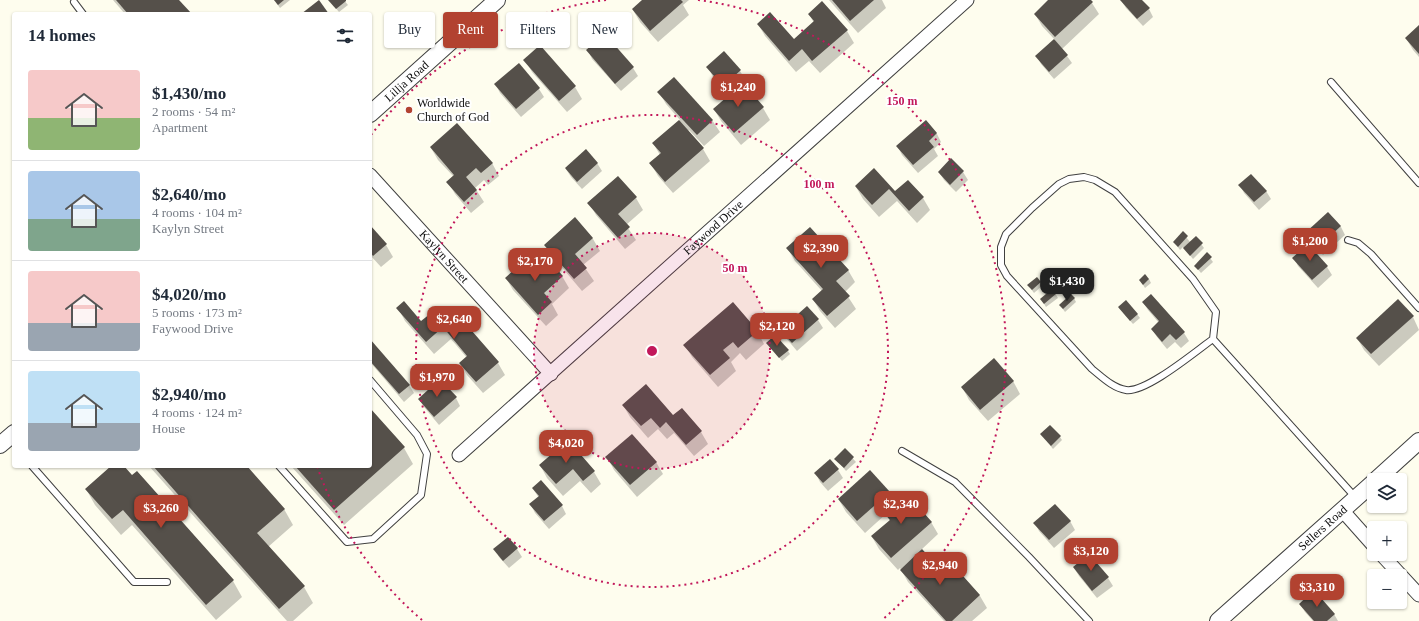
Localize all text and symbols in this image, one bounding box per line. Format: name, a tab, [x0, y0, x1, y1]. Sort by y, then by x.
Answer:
chip: Buy	[384, 12, 435, 48]
chip: Rent	[443, 12, 498, 48]
chip: Filters	[506, 12, 570, 48]
chip: New	[578, 12, 632, 48]
icon: filters	[334, 25, 356, 47]
text: 14 homes	[28, 26, 96, 45]
street label: Lillja Road	[382, 58, 431, 105]
pin: $1,240	[705, 74, 771, 108]
text: $1,240	[720, 79, 756, 94]
text: $1,430/mo	[152, 84, 226, 103]
icon: home	[60, 86, 108, 134]
text: 150 m	[887, 94, 918, 108]
place label: Worldwide Church of God	[417, 96, 489, 124]
text: 2 rooms · 54 m²	[152, 104, 235, 119]
marker: Worldwide Church of God	[404, 105, 414, 115]
text: Apartment	[152, 120, 208, 135]
text: 100 m	[804, 177, 835, 191]
text: $2,640/mo	[152, 185, 226, 204]
icon: home	[60, 187, 108, 235]
street label: Faywood Drive	[680, 197, 746, 258]
text: 4 rooms · 104 m²	[152, 205, 242, 220]
text: Kaylyn Street	[152, 221, 224, 236]
street label: Kaylyn Street	[417, 227, 472, 286]
pin: $1,200	[1277, 228, 1343, 262]
text: $1,200	[1292, 233, 1328, 248]
pin: $2,390	[788, 235, 854, 269]
text: $2,390	[803, 240, 839, 255]
pin: $2,170	[502, 248, 568, 282]
text: $2,170	[517, 253, 553, 268]
text: 50 m	[723, 261, 748, 275]
pin: $1,430	[1034, 268, 1100, 302]
text: $1,430	[1049, 273, 1085, 288]
text: $4,020/mo	[152, 285, 226, 304]
icon: home	[60, 287, 108, 335]
text: 5 rooms · 173 m²	[152, 305, 242, 320]
pin: $2,640	[421, 306, 487, 340]
text: $2,640	[436, 311, 472, 326]
pin: $2,120	[744, 313, 810, 347]
text: $2,120	[759, 318, 795, 333]
text: Faywood Drive	[152, 321, 233, 336]
centre of rings	[645, 344, 659, 358]
pin: $1,970	[404, 364, 470, 398]
text: $1,970	[419, 369, 455, 384]
text: $2,940/mo	[152, 385, 226, 404]
icon: home	[60, 387, 108, 435]
text: 4 rooms · 124 m²	[152, 405, 242, 420]
text: House	[152, 421, 185, 436]
pin: $4,020	[533, 430, 599, 464]
text: $4,020	[548, 435, 584, 450]
map controls	[1367, 473, 1407, 609]
button: layers	[1367, 473, 1407, 513]
pin: $2,340	[868, 491, 934, 525]
pin: $3,260	[128, 495, 194, 529]
text: $2,340	[883, 496, 919, 511]
text: $3,260	[143, 500, 179, 515]
street label: Sellers Road	[1295, 502, 1350, 553]
button: +	[1367, 521, 1407, 561]
pin: $3,120	[1058, 538, 1124, 572]
text: $3,120	[1073, 543, 1109, 558]
pin: $2,940	[907, 552, 973, 586]
text: $2,940	[922, 557, 958, 572]
button: −	[1367, 569, 1407, 609]
pin: $3,310	[1284, 574, 1350, 608]
text: $3,310	[1299, 579, 1335, 594]

